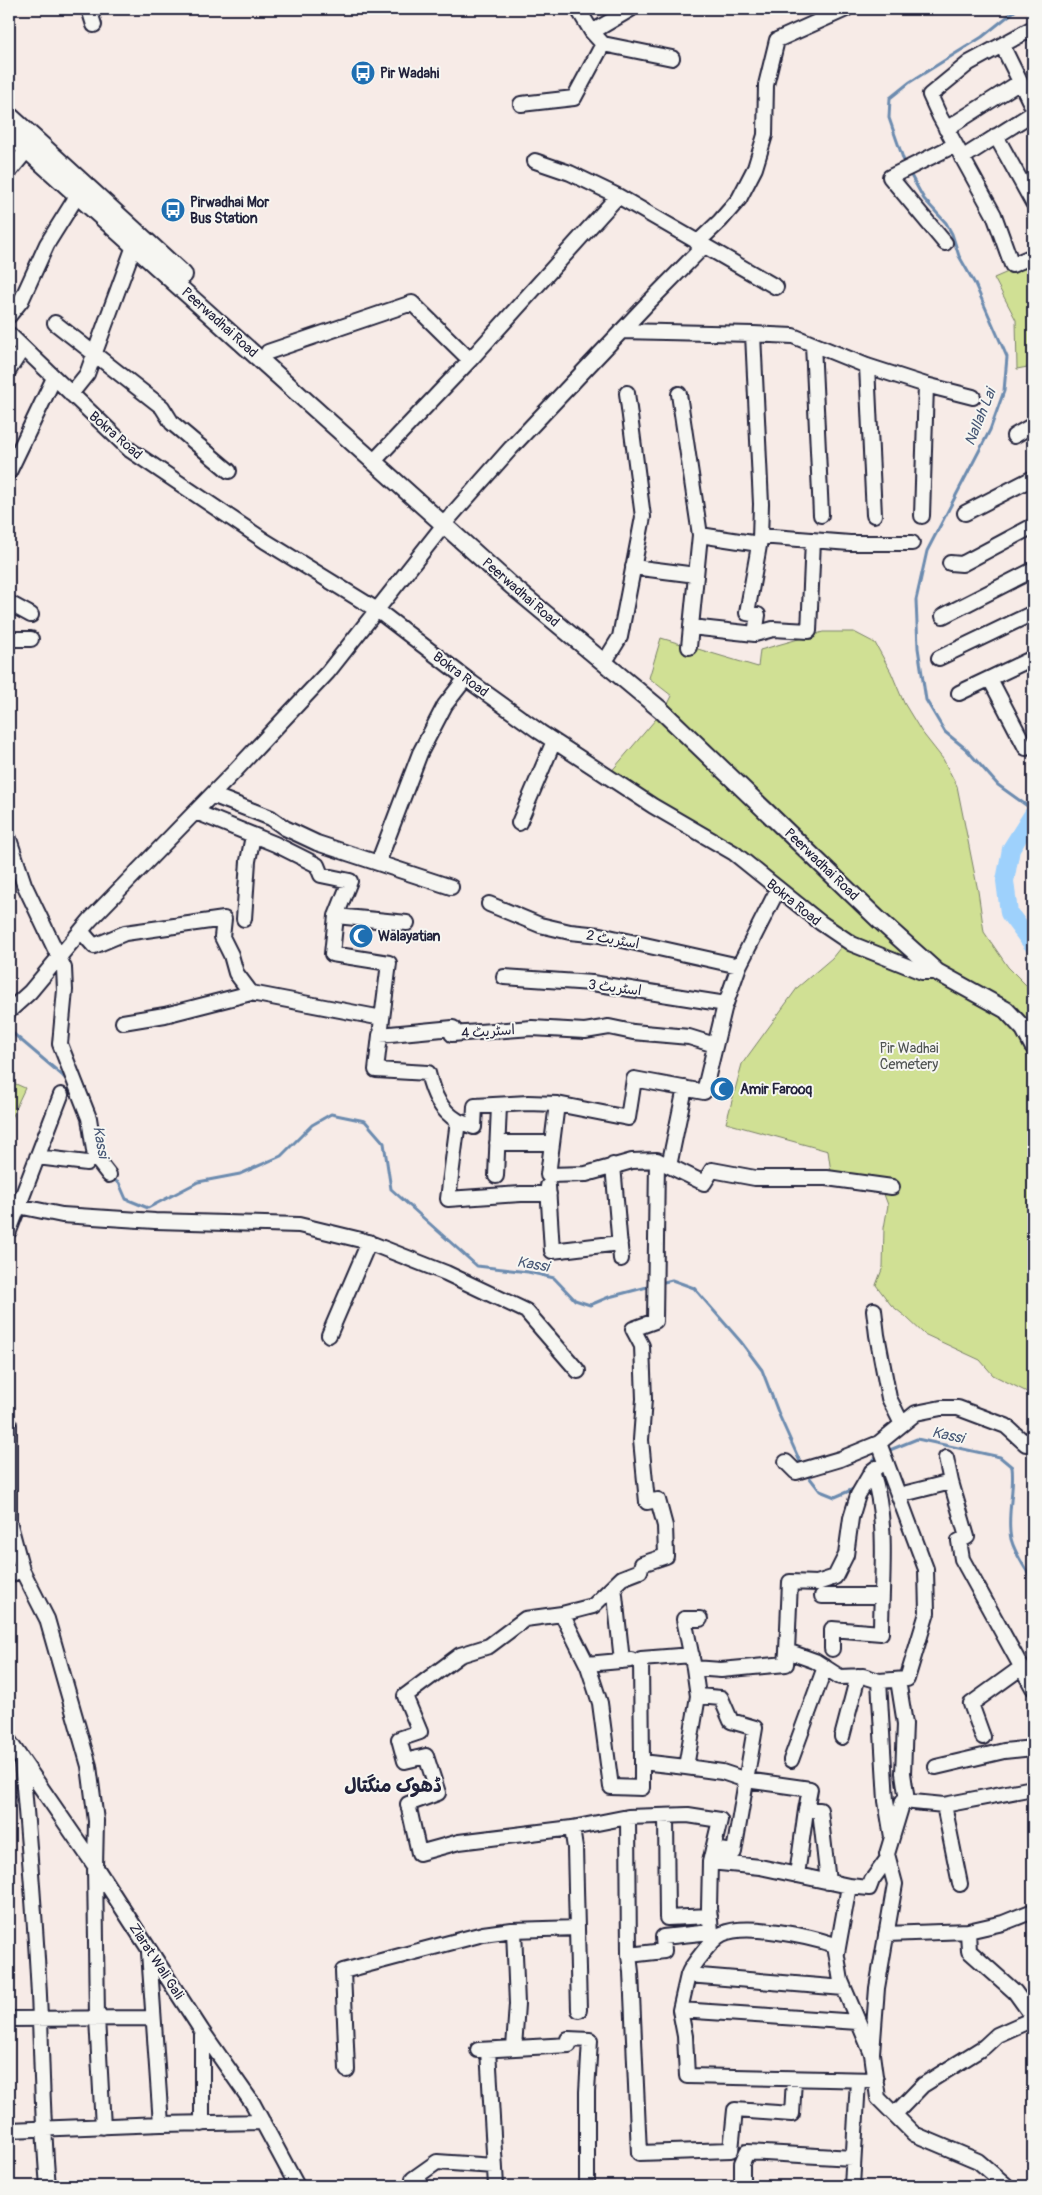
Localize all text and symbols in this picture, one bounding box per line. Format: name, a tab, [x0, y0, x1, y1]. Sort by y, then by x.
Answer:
bus stop icon: Pir Wadahi	[350, 60, 376, 86]
place label: Pir Wadahi	[380, 65, 440, 82]
place label: Pirwadhai Mor Bus Station	[190, 194, 270, 227]
bus stop icon: Pirwadhai Mor Bus Station	[160, 197, 186, 223]
street label: Peerwadhai Road	[178, 284, 261, 361]
water label: Nallah Lai	[960, 384, 1001, 448]
street label: Bokra Road	[86, 408, 146, 463]
street label: Peerwadhai Road	[479, 554, 563, 631]
street label: Bokra Road	[430, 648, 492, 701]
street label: Peerwadhai Road	[781, 825, 863, 904]
street label: Bokra Road	[763, 875, 824, 929]
mosque icon: Walayatian	[348, 923, 374, 949]
street label: اسٹریٹ 2	[585, 926, 641, 953]
place label: Walayatian	[378, 928, 441, 945]
street label: اسٹریٹ 3	[587, 976, 643, 999]
street label: اسٹریٹ 4	[461, 1021, 516, 1042]
park label: Pir Wadhai Cemetery	[879, 1040, 939, 1073]
mosque icon: Amir Farooq	[709, 1076, 735, 1102]
place label: Amir Farooq	[740, 1081, 813, 1098]
water label: Kassi	[88, 1125, 113, 1162]
water label: Kassi	[515, 1252, 553, 1277]
water label: Kassi	[930, 1423, 968, 1449]
district label: ڈھوک منگتال	[344, 1774, 442, 1798]
street label: Ziarat Wali Gali	[126, 1920, 188, 2003]

